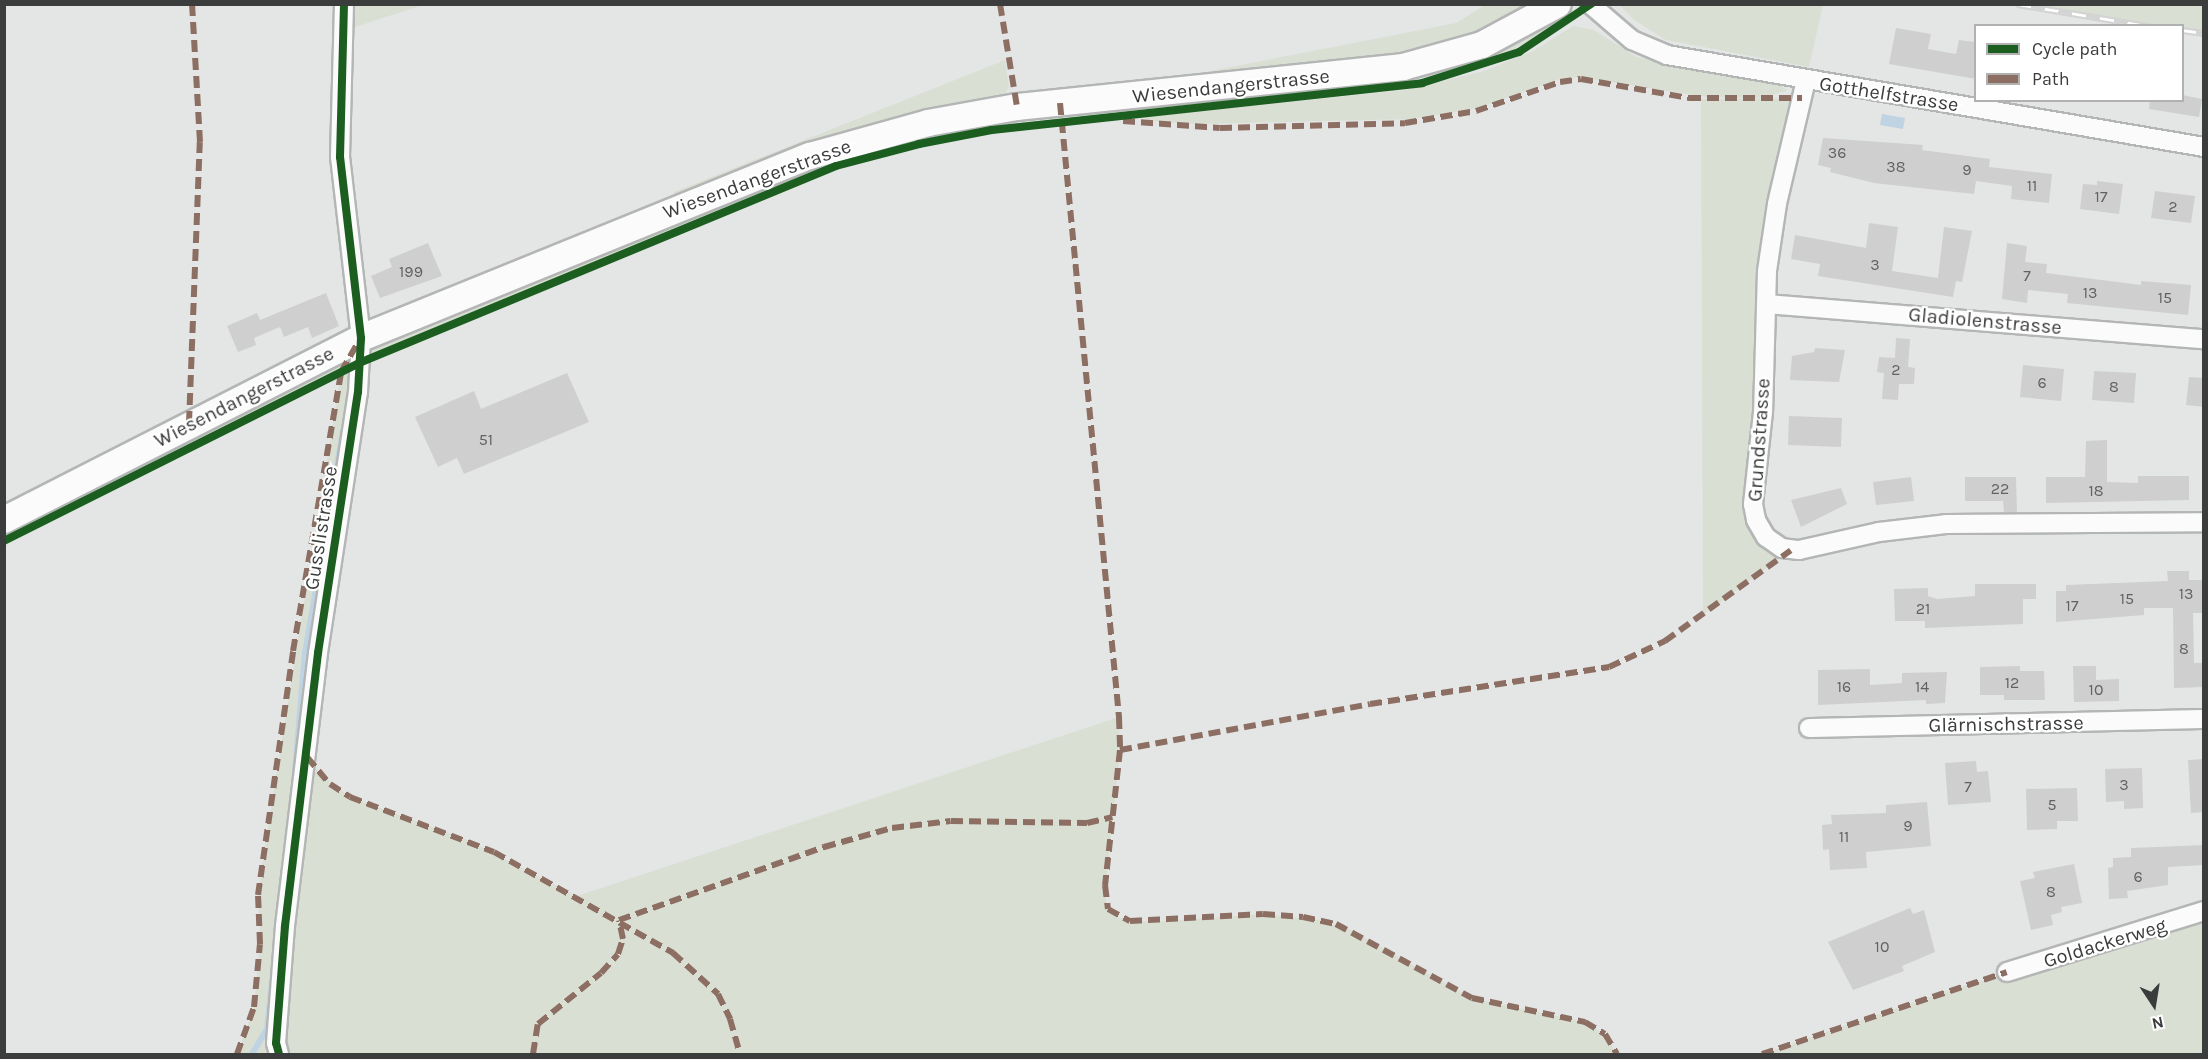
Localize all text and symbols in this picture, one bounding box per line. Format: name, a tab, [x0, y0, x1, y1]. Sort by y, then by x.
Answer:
legend	[1974, 24, 2184, 102]
text: Cycle path	[2032, 38, 2117, 60]
street label: Wiesendangerstrasse	[1131, 64, 1331, 108]
text: Path	[2032, 68, 2070, 90]
street label: Gotthelfstrasse	[1818, 71, 1960, 117]
street label: Wiesendangerstrasse	[660, 134, 854, 224]
house number: 36	[1828, 143, 1846, 163]
house number: 38	[1886, 157, 1906, 177]
house number: 9	[1962, 160, 1972, 180]
house number: 11	[2027, 176, 2037, 196]
house number: 17	[2095, 187, 2107, 207]
house number: 2	[2168, 197, 2178, 217]
house number: 3	[1870, 255, 1880, 275]
house number: 199	[399, 262, 423, 282]
house number: 7	[2023, 266, 2031, 286]
house number: 13	[2083, 283, 2097, 303]
house number: 15	[2158, 288, 2172, 308]
street label: Gladiolenstrasse	[1907, 302, 2063, 340]
street label: Wiesendangerstrasse	[150, 341, 338, 453]
house number: 2	[1891, 360, 1901, 380]
house number: 6	[2037, 373, 2047, 393]
street label: Grundstrasse	[1743, 377, 1775, 503]
house number: 8	[2109, 377, 2119, 397]
house number: 51	[479, 430, 493, 450]
street label: Gusslistrasse	[299, 464, 343, 592]
house number: 22	[1991, 479, 2009, 499]
house number: 18	[2088, 481, 2104, 501]
house number: 13	[2179, 584, 2193, 604]
house number: 15	[2120, 589, 2134, 609]
house number: 17	[2066, 596, 2078, 616]
house number: 21	[1916, 599, 1930, 619]
house number: 8	[2179, 639, 2189, 659]
house number: 12	[2005, 673, 2019, 693]
house number: 16	[1837, 677, 1851, 697]
house number: 14	[1915, 677, 1929, 697]
house number: 10	[2089, 680, 2103, 700]
street label: Glärnischstrasse	[1928, 711, 2084, 737]
house number: 3	[2119, 775, 2129, 795]
house number: 7	[1964, 777, 1972, 797]
house number: 5	[2047, 795, 2057, 815]
house number: 9	[1903, 816, 1913, 836]
house number: 11	[1839, 827, 1849, 847]
house number: 6	[2133, 867, 2143, 887]
house number: 8	[2046, 882, 2056, 902]
street label: Goldackerweg	[2041, 913, 2169, 973]
house number: 10	[1875, 937, 1889, 957]
north arrow	[2124, 975, 2184, 1035]
text: N	[2150, 1013, 2165, 1034]

